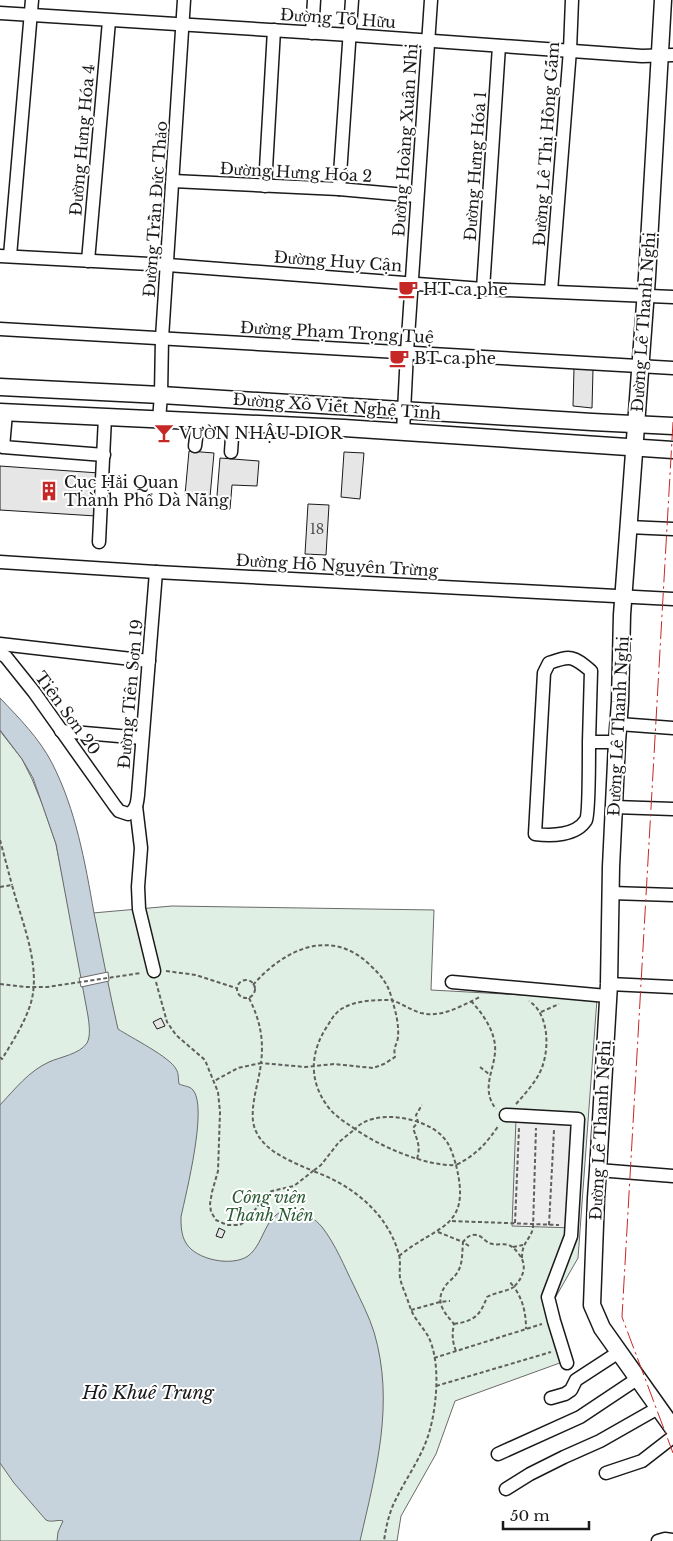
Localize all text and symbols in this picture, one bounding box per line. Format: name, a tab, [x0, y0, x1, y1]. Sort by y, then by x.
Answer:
street label: Đường Tố Hữu	[279, 4, 397, 32]
street label: Đường Lê Thị Hồng Gấm	[529, 41, 563, 247]
street label: Đường Hoàng Xuân Nhị	[388, 42, 422, 237]
street label: Đường Hưng Hóa 4	[65, 63, 99, 217]
street label: Đường Hưng Hóa 1	[460, 90, 490, 242]
street label: Đường Trần Đức Thảo	[139, 120, 171, 298]
street label: Đường Hưng Hóa 2	[219, 158, 373, 186]
street label: Đường Lê Thanh Nghị	[627, 231, 659, 413]
street label: Đường Huy Cận	[273, 247, 403, 275]
cafe icon: HT ca phe	[397, 278, 419, 300]
place label: HT ca phe	[423, 279, 508, 299]
street label: Đường Phạm Trọng Tuệ	[239, 317, 435, 347]
cafe icon: BT ca phe	[388, 347, 410, 369]
place label: BT ca phe	[414, 348, 496, 368]
street label: Đường Xô Viết Nghệ Tĩnh	[232, 389, 442, 423]
bar icon: VƯỜN NHẬU DIOR	[153, 422, 175, 444]
place label: VƯỜN NHẬU DIOR	[178, 423, 344, 443]
place label: Cục Hẳi Quan Thành Phổ Dà Nẵng	[64, 472, 229, 510]
building icon: Cục Hẳi Quan Thành Phổ Dà Nẵng	[38, 480, 60, 502]
house number: 18	[310, 520, 324, 538]
street label: Đường Hồ Nguyên Trừng	[235, 550, 439, 580]
street label: Đường Tiên Sơn 19	[113, 618, 147, 770]
street label: Đường Lê Thanh Nghị	[603, 635, 633, 817]
street label: Tiên Sơn 20	[31, 667, 105, 759]
street label: Đường Lê Thanh Nghị	[585, 1039, 615, 1221]
park label: Công viên Thanh Niên	[224, 1187, 314, 1225]
water label: Hồ Khuê Trung	[81, 1382, 215, 1404]
scale bar	[503, 1498, 589, 1530]
text: 50 m	[510, 1506, 550, 1525]

